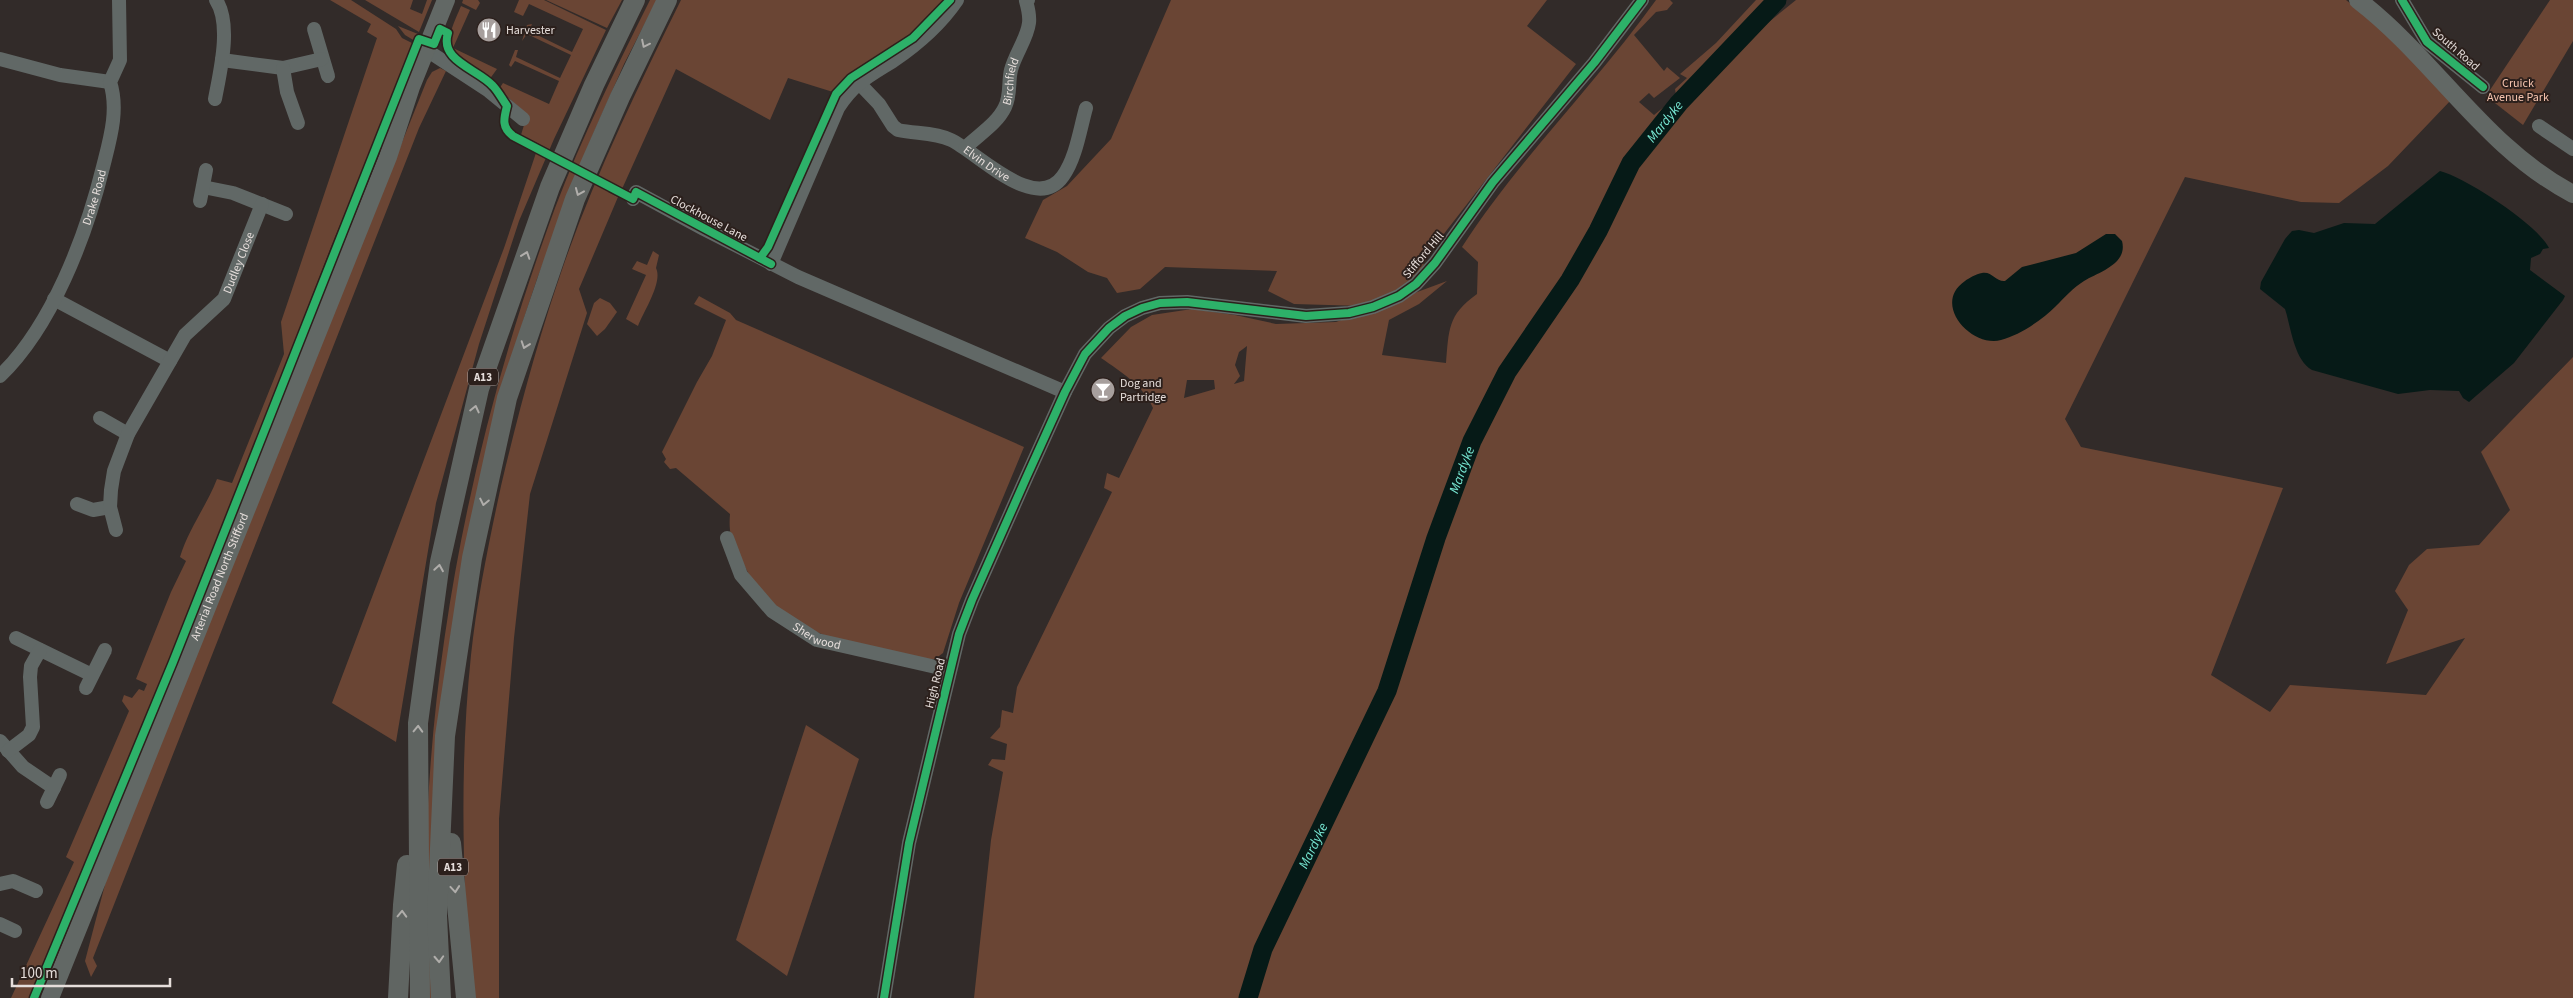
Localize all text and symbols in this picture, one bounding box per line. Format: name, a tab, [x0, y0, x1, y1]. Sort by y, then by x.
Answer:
restaurant icon: Harvester	[476, 17, 502, 43]
place label: Harvester	[506, 22, 555, 39]
street label: South Road	[2428, 24, 2483, 75]
one-way arrow	[641, 39, 652, 48]
street label: Birchfield	[998, 55, 1024, 108]
park label: Cruick Avenue Park	[2487, 75, 2549, 106]
water label: Mardyke	[1642, 96, 1688, 147]
street label: Elvin Drive	[960, 142, 1013, 186]
street label: Drake Road	[78, 168, 111, 228]
one-way arrow	[574, 187, 585, 196]
street label: Clockhouse Lane	[667, 191, 750, 246]
street label: Stifford Hill	[1399, 228, 1448, 282]
street label: Dudley Close	[219, 229, 259, 296]
one-way arrow	[520, 251, 530, 260]
one-way arrow	[520, 340, 530, 349]
road number: A13	[468, 368, 498, 386]
place label: Dog and Partridge	[1120, 375, 1166, 406]
bar icon: Dog and Partridge	[1090, 377, 1116, 403]
one-way arrow	[469, 404, 480, 413]
water label: Mardyke	[1444, 443, 1480, 496]
one-way arrow	[479, 498, 490, 507]
street label: Arterial Road North Stifford	[187, 511, 253, 643]
one-way arrow	[434, 563, 444, 572]
street label: Sherwood	[789, 618, 842, 654]
street label: High Road	[921, 656, 950, 710]
one-way arrow	[412, 724, 423, 732]
water label: Mardyke	[1294, 819, 1333, 872]
road number: A13	[438, 859, 468, 876]
one-way arrow	[449, 885, 460, 893]
one-way arrow	[397, 910, 407, 918]
scale bar	[12, 956, 170, 988]
one-way arrow	[434, 956, 445, 964]
text: 100 m	[20, 963, 58, 984]

